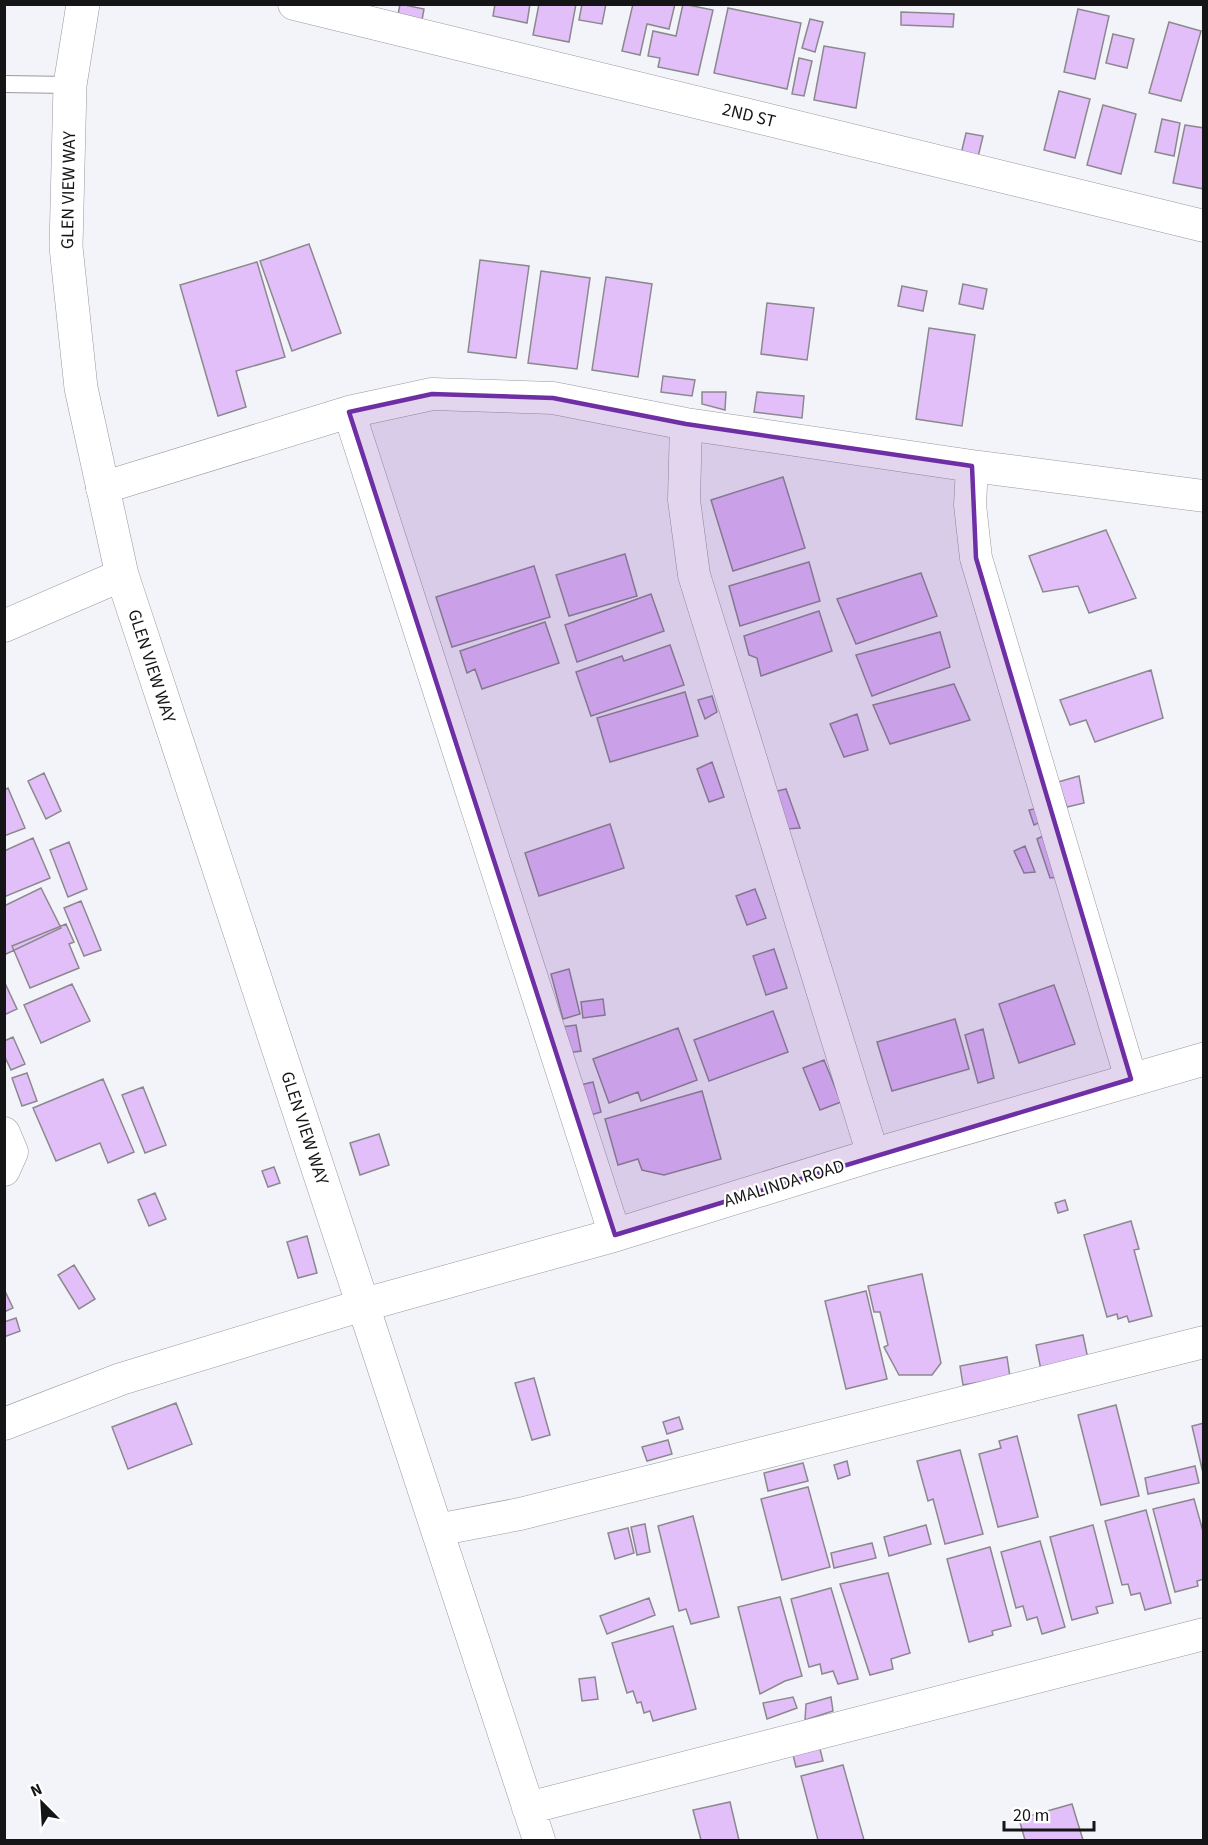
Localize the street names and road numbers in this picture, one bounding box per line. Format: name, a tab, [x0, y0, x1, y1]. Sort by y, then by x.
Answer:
street label: 2ND ST	[720, 97, 779, 134]
street label: GLEN VIEW WAY	[55, 130, 82, 249]
street label: GLEN VIEW WAY	[121, 606, 182, 727]
street label: GLEN VIEW WAY	[274, 1068, 335, 1189]
street label: AMALINDA ROAD	[721, 1153, 848, 1214]

